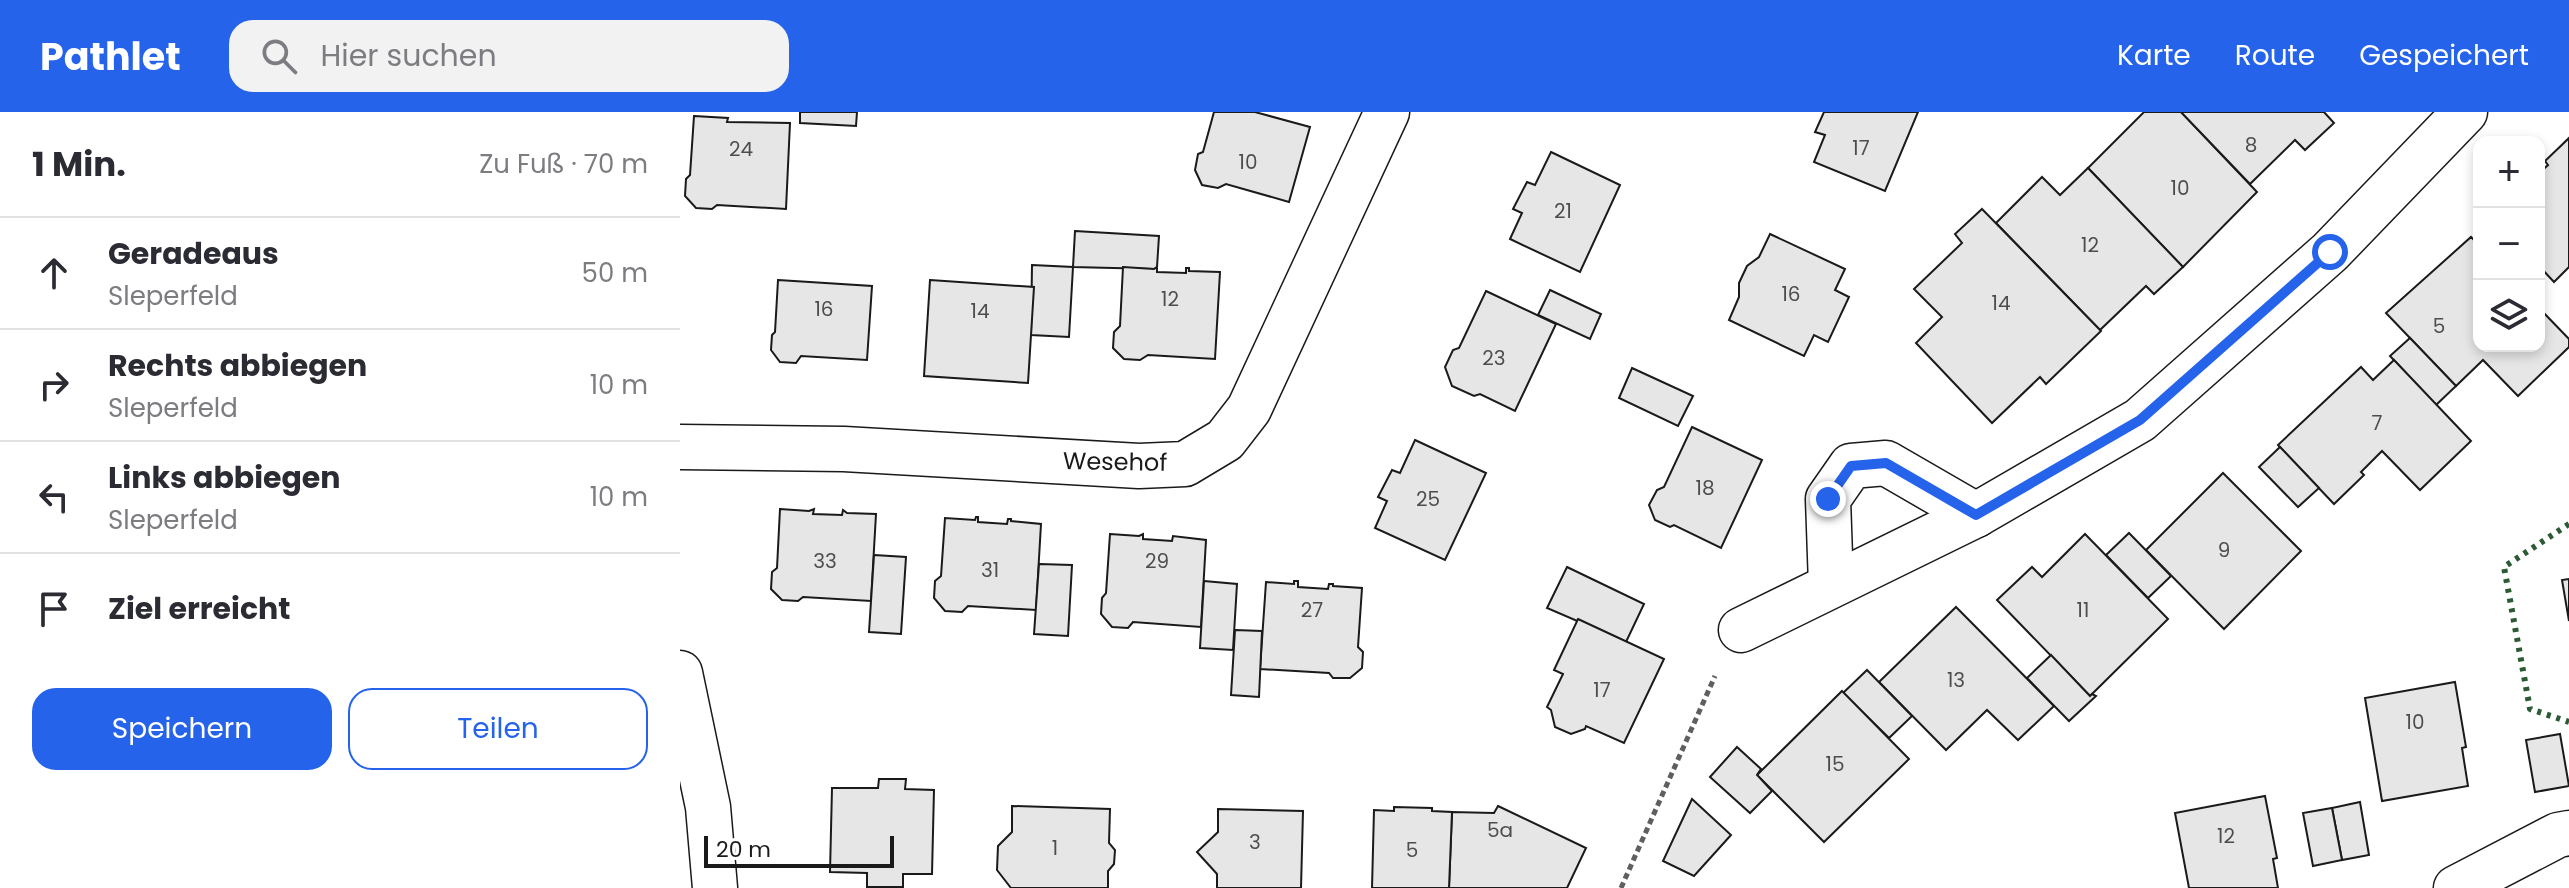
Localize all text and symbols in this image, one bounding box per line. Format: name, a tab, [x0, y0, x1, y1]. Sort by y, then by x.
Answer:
search box	[229, 20, 789, 92]
text: Pathlet	[40, 30, 181, 83]
icon: search	[257, 34, 301, 78]
text: Hier suchen	[321, 34, 497, 77]
text: Karte	[2117, 36, 2191, 75]
text: Route	[2235, 36, 2315, 75]
text: Gespeichert	[2359, 36, 2529, 75]
house number: 8	[2245, 131, 2257, 159]
house number: 17	[1852, 134, 1870, 162]
house number: 24	[729, 135, 753, 163]
map controls	[2473, 136, 2545, 352]
button: +	[2473, 136, 2545, 208]
text: 1 Min.	[32, 140, 126, 188]
text: Zu Fuß · 70 m	[479, 146, 648, 182]
house number: 10	[1239, 148, 1257, 176]
house number: 10	[2171, 174, 2189, 202]
house number: 21	[1554, 197, 1572, 225]
button: −	[2473, 208, 2545, 280]
house number: 12	[2081, 231, 2099, 259]
text: Geradeaus	[108, 232, 279, 275]
route start	[2312, 234, 2348, 270]
icon: ahead	[32, 251, 76, 295]
text: 50 m	[582, 255, 648, 291]
text: Sleperfeld	[108, 278, 238, 314]
house number: 16	[1781, 280, 1801, 308]
button: layers	[2473, 280, 2545, 352]
house number: 12	[1161, 285, 1179, 313]
house number: 14	[1992, 289, 2010, 317]
house number: 16	[814, 295, 834, 323]
house number: 14	[971, 297, 989, 325]
house number: 5	[2433, 312, 2445, 340]
text: Rechts abbiegen	[108, 344, 367, 387]
house number: 23	[1482, 344, 1506, 372]
icon: right	[32, 363, 76, 407]
text: 10 m	[590, 367, 648, 403]
text: Sleperfeld	[108, 390, 238, 426]
house number: 7	[2372, 409, 2383, 437]
street label: Wesehof	[1063, 444, 1168, 479]
text: Links abbiegen	[108, 456, 341, 499]
house number: 18	[1695, 474, 1715, 502]
icon: left	[32, 475, 76, 519]
text: 10 m	[590, 479, 648, 515]
route end	[1810, 481, 1846, 517]
house number: 25	[1416, 485, 1440, 513]
text: Sleperfeld	[108, 502, 238, 538]
house number: 9	[2218, 536, 2230, 564]
house number: 33	[813, 547, 837, 575]
house number: 29	[1145, 547, 1169, 575]
house number: 31	[981, 556, 999, 584]
icon: arrive	[32, 587, 76, 631]
text: Ziel erreicht	[108, 587, 290, 630]
house number: 27	[1301, 596, 1323, 624]
house number: 11	[2077, 596, 2089, 624]
house number: 13	[1947, 666, 1965, 694]
house number: 17	[1593, 676, 1611, 704]
button: Speichern	[32, 688, 332, 770]
button: Teilen	[348, 688, 648, 770]
house number: 10	[2406, 708, 2424, 736]
house number: 15	[1826, 750, 1844, 778]
house number: 5a	[1487, 816, 1513, 844]
house number: 12	[2217, 822, 2235, 850]
house number: 3	[1249, 828, 1261, 856]
scale bar	[704, 832, 894, 868]
text: 20 m	[716, 834, 771, 865]
house number: 1	[1052, 834, 1058, 862]
house number: 5	[1406, 836, 1418, 864]

